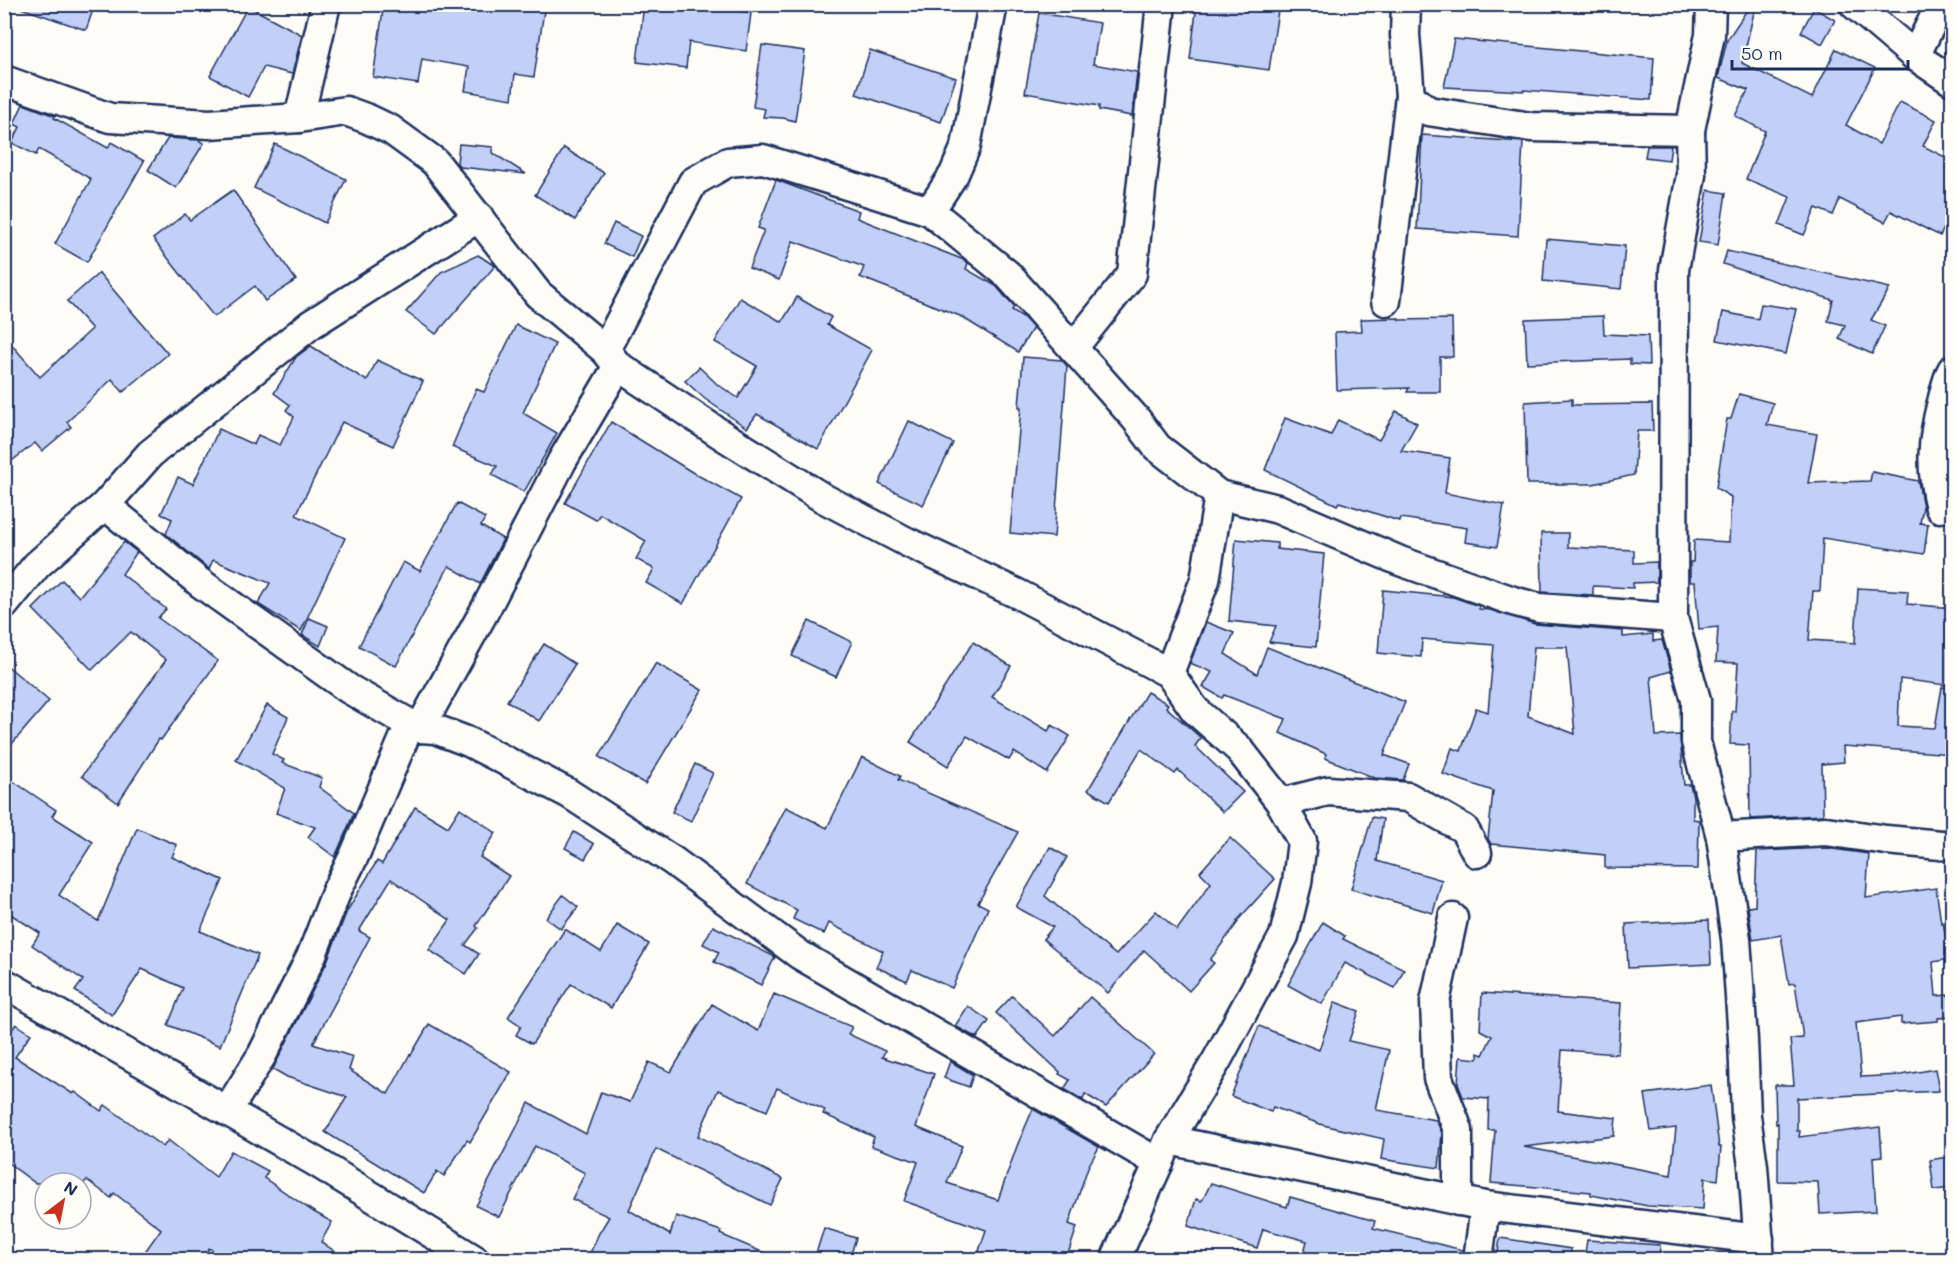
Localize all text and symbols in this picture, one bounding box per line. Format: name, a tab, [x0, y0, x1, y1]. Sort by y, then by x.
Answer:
scale bar	[1732, 33, 1908, 71]
text: 50 m	[1741, 41, 1783, 65]
north arrow	[33, 1171, 93, 1231]
text: N	[60, 1176, 82, 1200]

